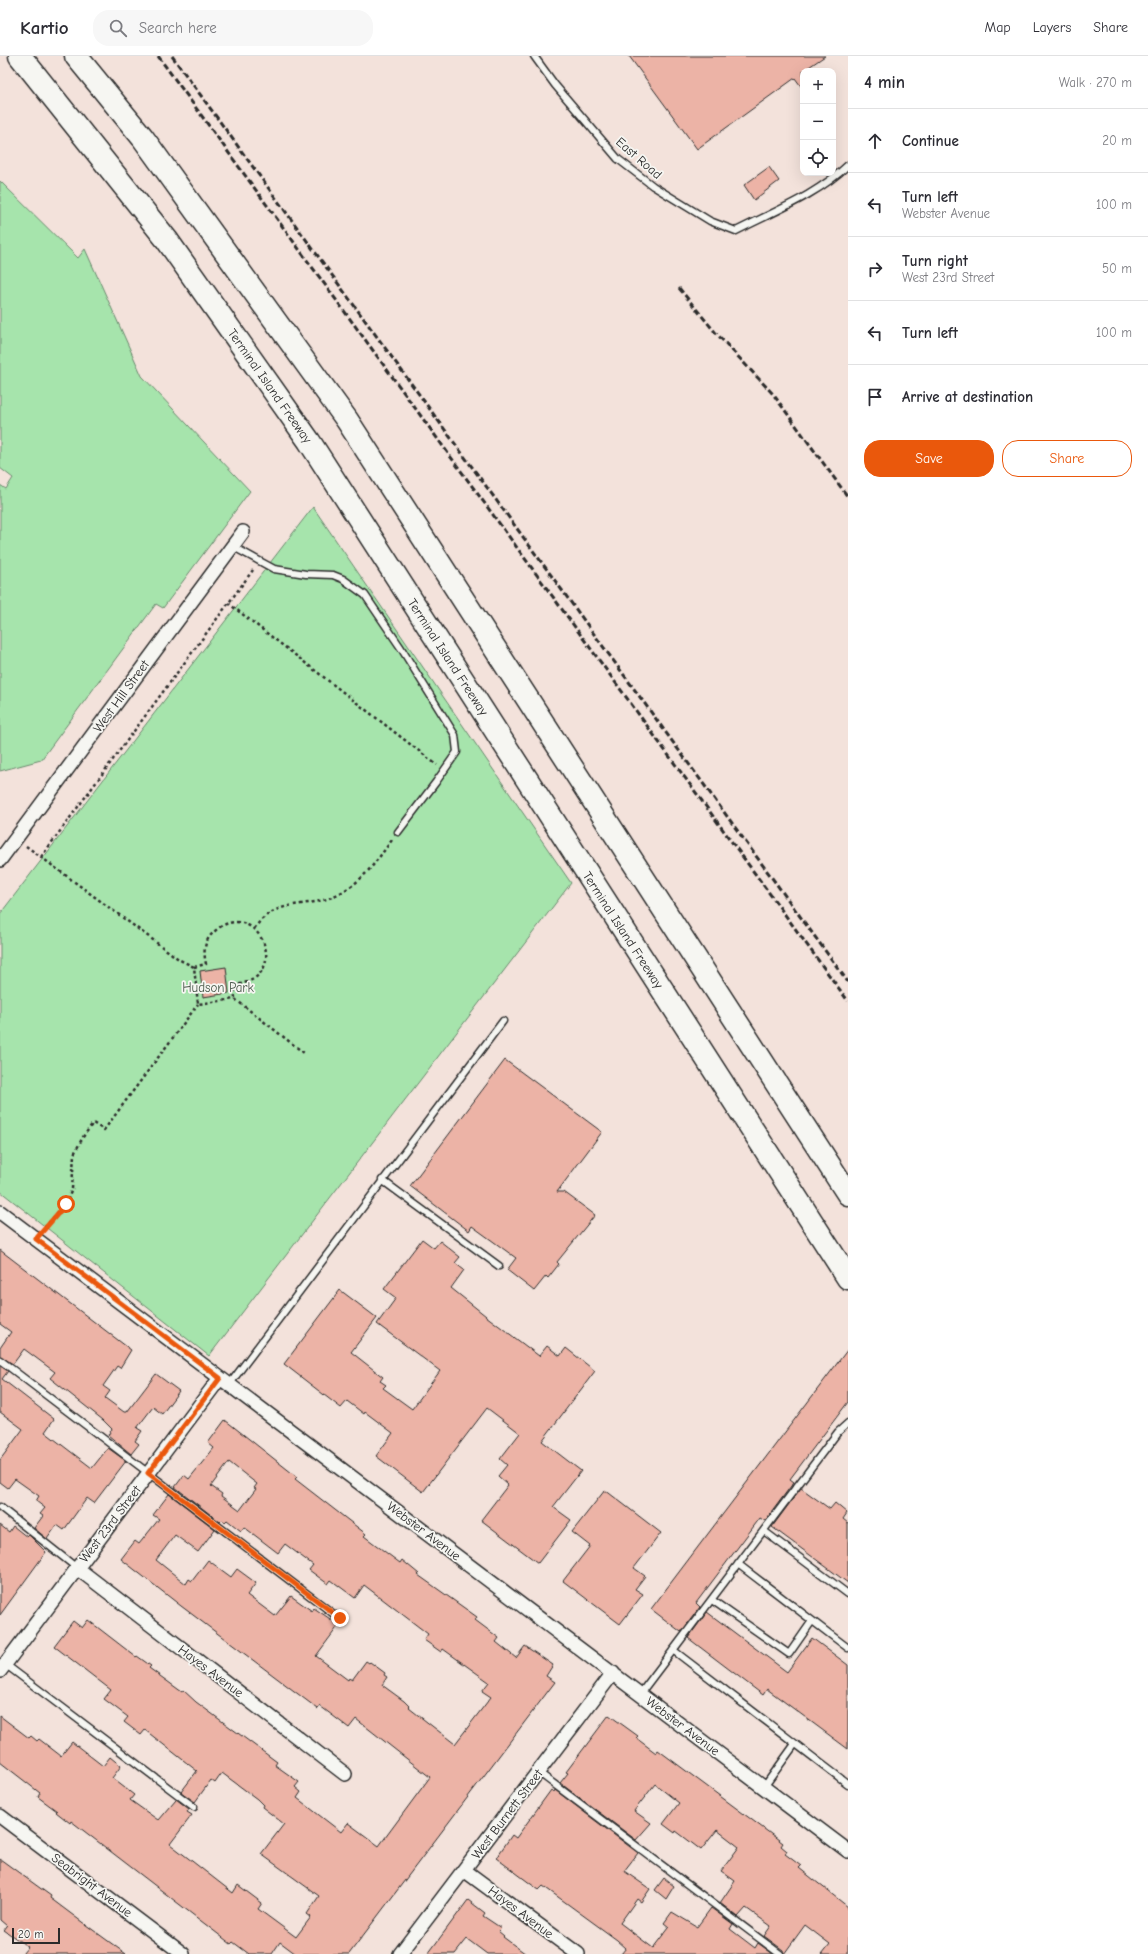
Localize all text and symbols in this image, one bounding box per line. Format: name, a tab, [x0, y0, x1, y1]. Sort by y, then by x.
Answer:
search box	[93, 10, 373, 46]
text: Kartio	[20, 17, 69, 39]
icon: search	[107, 17, 129, 39]
text: Search here	[139, 19, 217, 37]
text: Map	[984, 19, 1011, 36]
text: Layers	[1033, 19, 1071, 36]
text: Share	[1093, 19, 1128, 36]
map controls	[800, 68, 836, 176]
button: +	[800, 68, 836, 104]
text: 4 min	[864, 73, 905, 92]
text: Walk · 270 m	[1059, 75, 1132, 90]
button: −	[800, 104, 836, 140]
icon: ahead	[864, 130, 886, 152]
text: Continue	[902, 132, 959, 150]
text: 20 m	[1102, 133, 1132, 148]
street label: East Road	[613, 134, 665, 182]
button: locate	[800, 140, 836, 176]
text: Turn left	[902, 188, 958, 206]
icon: left	[864, 194, 886, 216]
text: 100 m	[1096, 197, 1132, 212]
text: Webster Avenue	[902, 206, 990, 221]
text: Turn right	[902, 252, 968, 270]
icon: right	[864, 258, 886, 280]
text: 50 m	[1102, 261, 1132, 276]
text: West 23rd Street	[902, 270, 994, 285]
icon: left	[864, 322, 886, 344]
text: Turn left	[902, 324, 958, 342]
text: 100 m	[1096, 325, 1132, 340]
street label: Terminal Island Freeway	[225, 326, 315, 446]
icon: arrive	[864, 386, 886, 408]
text: Arrive at destination	[902, 388, 1033, 406]
button: Save	[864, 440, 994, 477]
button: Share	[1002, 440, 1132, 477]
street label: Terminal Island Freeway	[405, 596, 491, 718]
street label: West Hill Street	[90, 656, 153, 735]
street label: Terminal Island Freeway	[580, 869, 666, 991]
park label: Hudson Park	[182, 980, 255, 995]
route start	[57, 1195, 75, 1213]
street label: West 23rd Street	[76, 1482, 145, 1565]
street label: Webster Avenue	[384, 1498, 464, 1564]
route end	[331, 1609, 349, 1627]
street label: Hayes Avenue	[176, 1642, 247, 1701]
street label: Webster Avenue	[643, 1693, 723, 1759]
street label: West Burnett Street	[468, 1765, 546, 1862]
street label: Seabright Avenue	[49, 1850, 136, 1920]
street label: Hayes Avenue	[486, 1883, 557, 1942]
scale bar	[12, 1926, 60, 1945]
text: 20 m	[18, 1928, 43, 1941]

